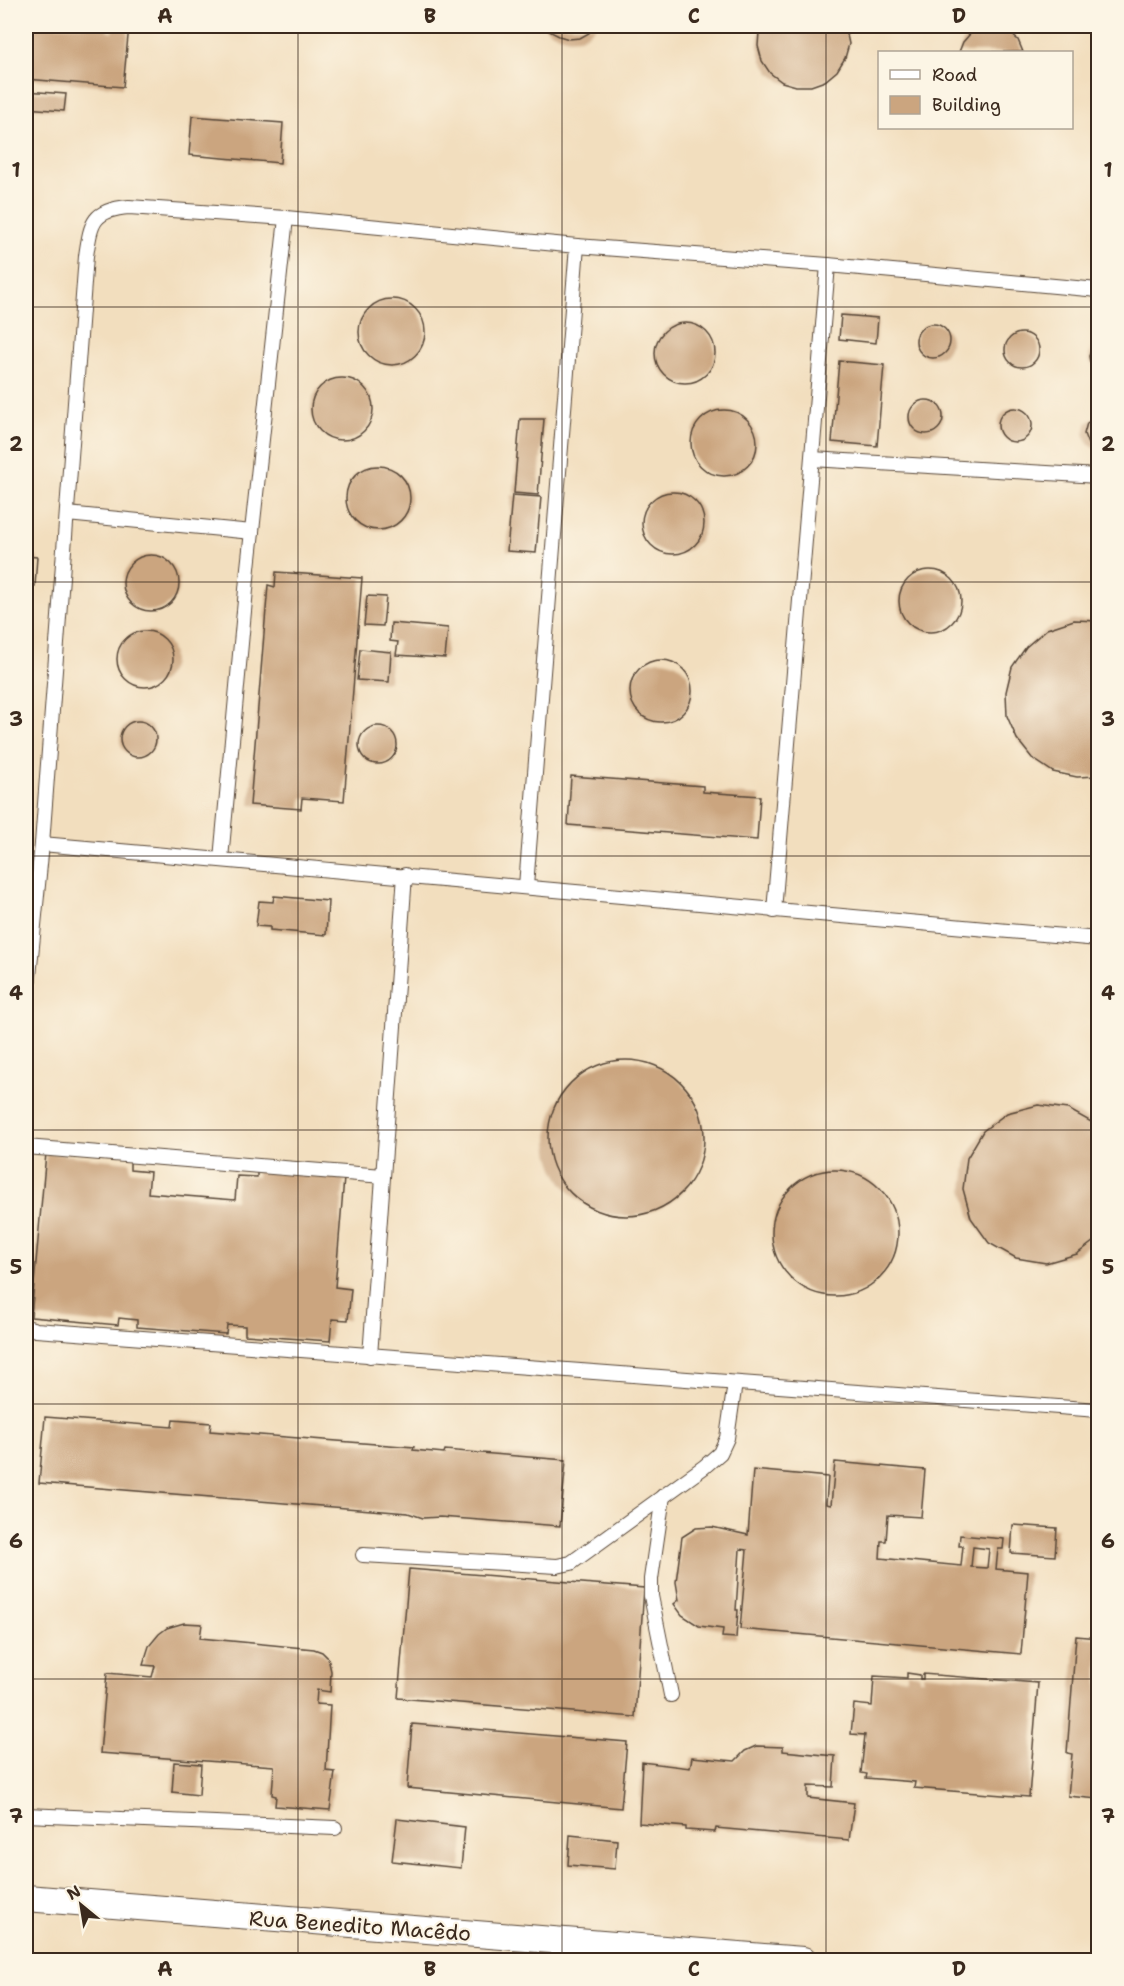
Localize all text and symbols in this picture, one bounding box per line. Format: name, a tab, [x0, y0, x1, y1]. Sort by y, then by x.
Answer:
text: A	[157, 3, 173, 29]
text: B	[424, 3, 436, 29]
text: C	[688, 3, 700, 29]
text: D	[952, 3, 966, 29]
legend	[878, 51, 1073, 129]
text: Road	[932, 63, 977, 87]
text: Building	[932, 93, 1001, 117]
text: 1	[11, 157, 21, 183]
text: 1	[1103, 157, 1113, 183]
text: 2	[9, 431, 23, 457]
text: 2	[1101, 431, 1115, 457]
text: 3	[9, 706, 23, 732]
text: 3	[1101, 706, 1115, 732]
text: 4	[9, 980, 23, 1006]
text: 4	[1101, 980, 1115, 1006]
text: 5	[10, 1254, 22, 1280]
text: 5	[1102, 1254, 1114, 1280]
text: 6	[9, 1528, 23, 1554]
text: 6	[1101, 1528, 1115, 1554]
text: 7	[9, 1803, 23, 1829]
text: 7	[1101, 1803, 1115, 1829]
north arrow	[51, 1875, 111, 1935]
text: N	[63, 1880, 84, 1905]
street label: Rua Benedito Macêdo	[248, 1904, 472, 1948]
text: A	[157, 1956, 173, 1982]
text: B	[424, 1956, 436, 1982]
text: C	[688, 1956, 700, 1982]
text: D	[952, 1956, 966, 1982]

